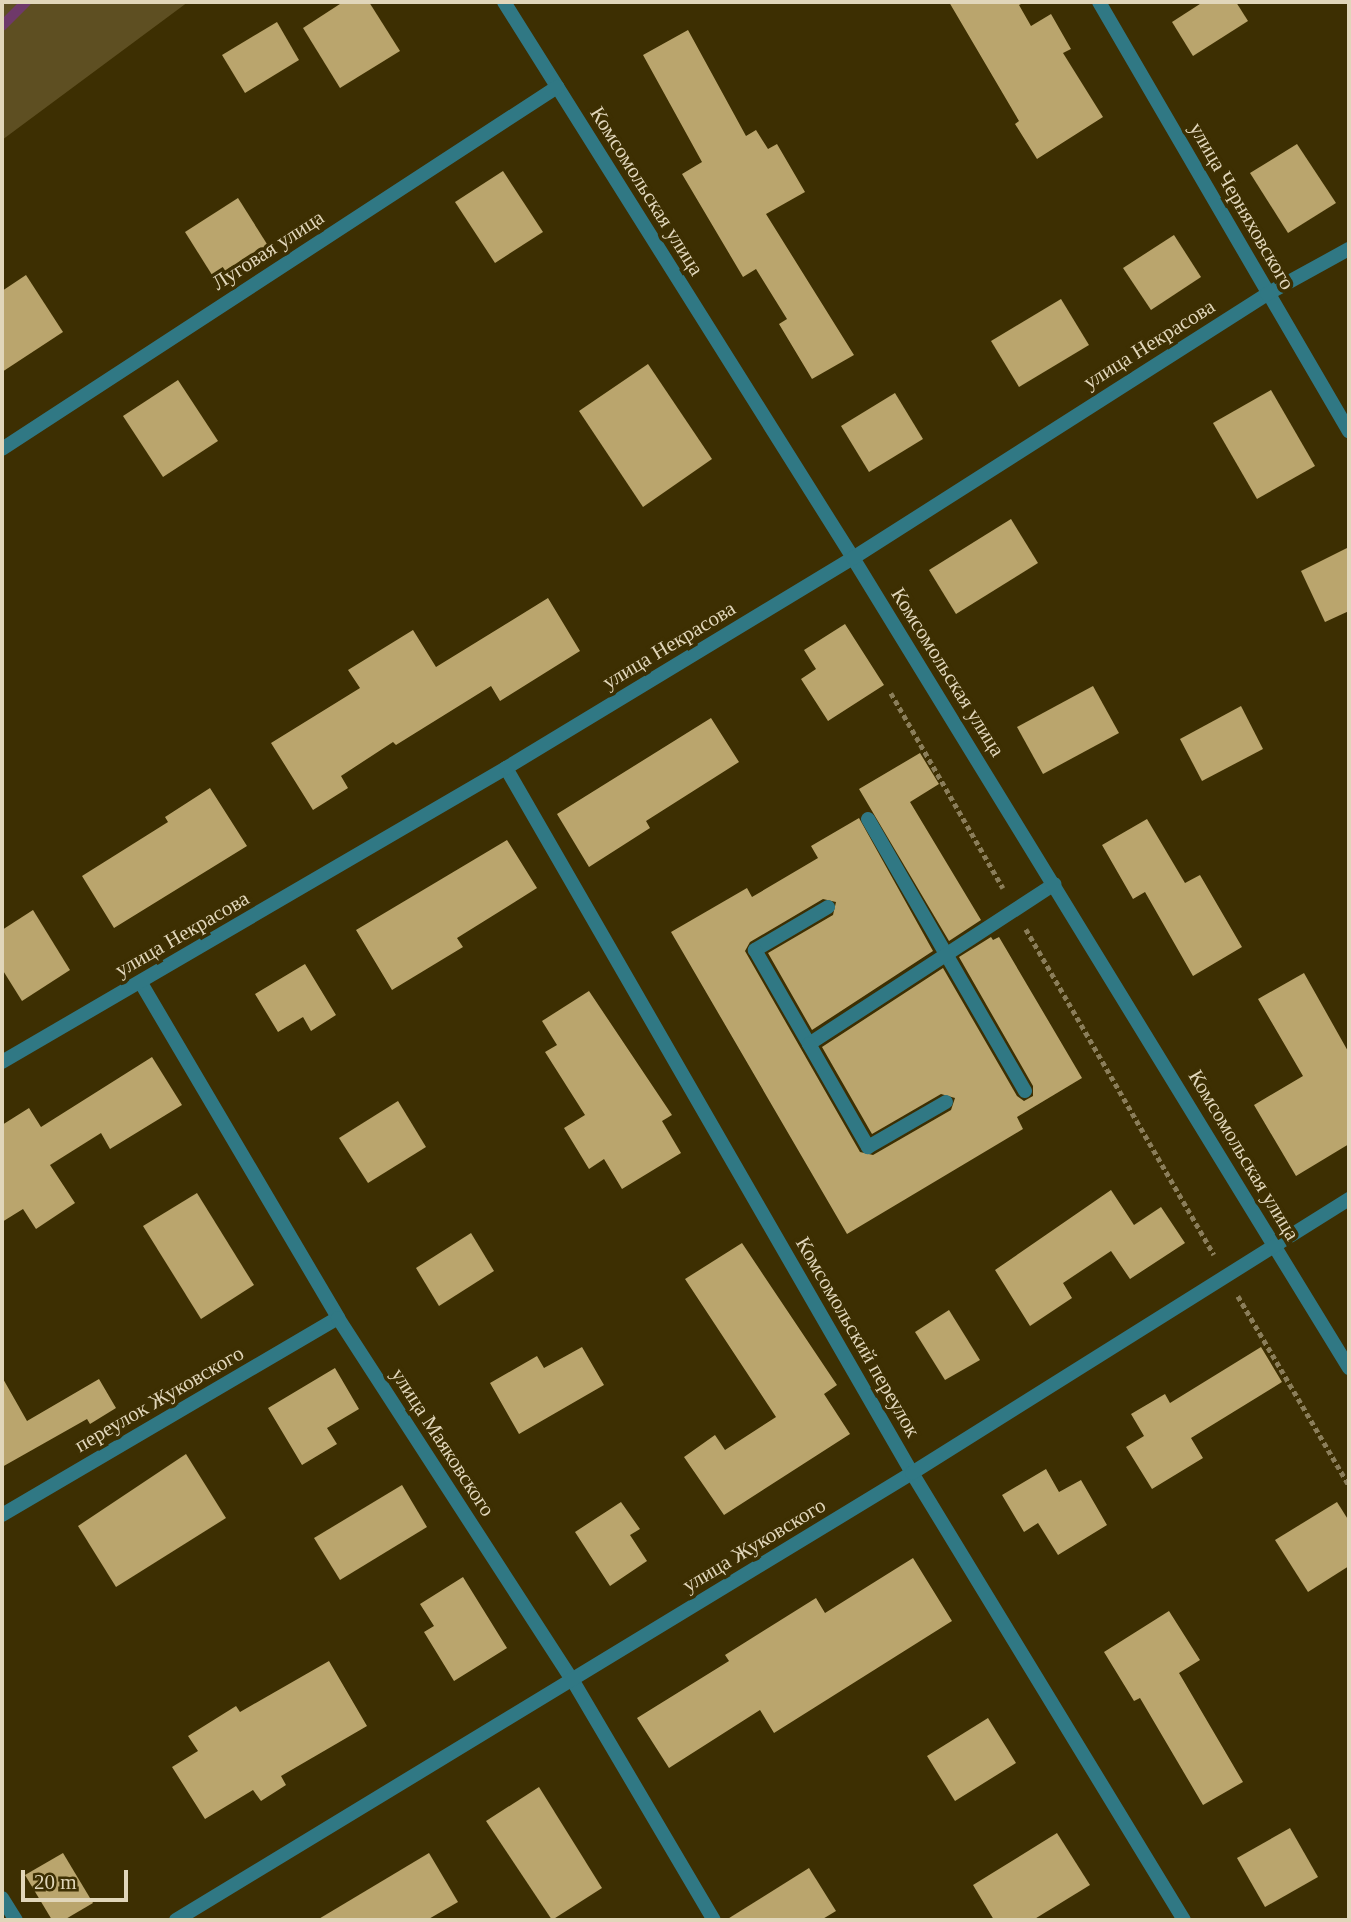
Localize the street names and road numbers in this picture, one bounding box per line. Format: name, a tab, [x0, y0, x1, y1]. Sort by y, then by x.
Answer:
street label: Комсомольская улица	[585, 102, 709, 280]
street label: улица Черняховского	[1184, 118, 1300, 294]
street label: Луговая улица	[207, 204, 329, 296]
street label: улица Некрасова	[1079, 293, 1219, 395]
street label: Комсомольская улица	[886, 583, 1010, 761]
street label: улица Некрасова	[598, 595, 740, 695]
street label: улица Некрасова	[111, 885, 253, 983]
street label: Комсомольская улица	[1183, 1065, 1305, 1245]
street label: Комсомольский переулок	[790, 1232, 926, 1442]
street label: переулок Жуковского	[70, 1340, 248, 1458]
street label: улица Маяковского	[386, 1363, 500, 1521]
street label: улица Жуковского	[678, 1492, 830, 1598]

